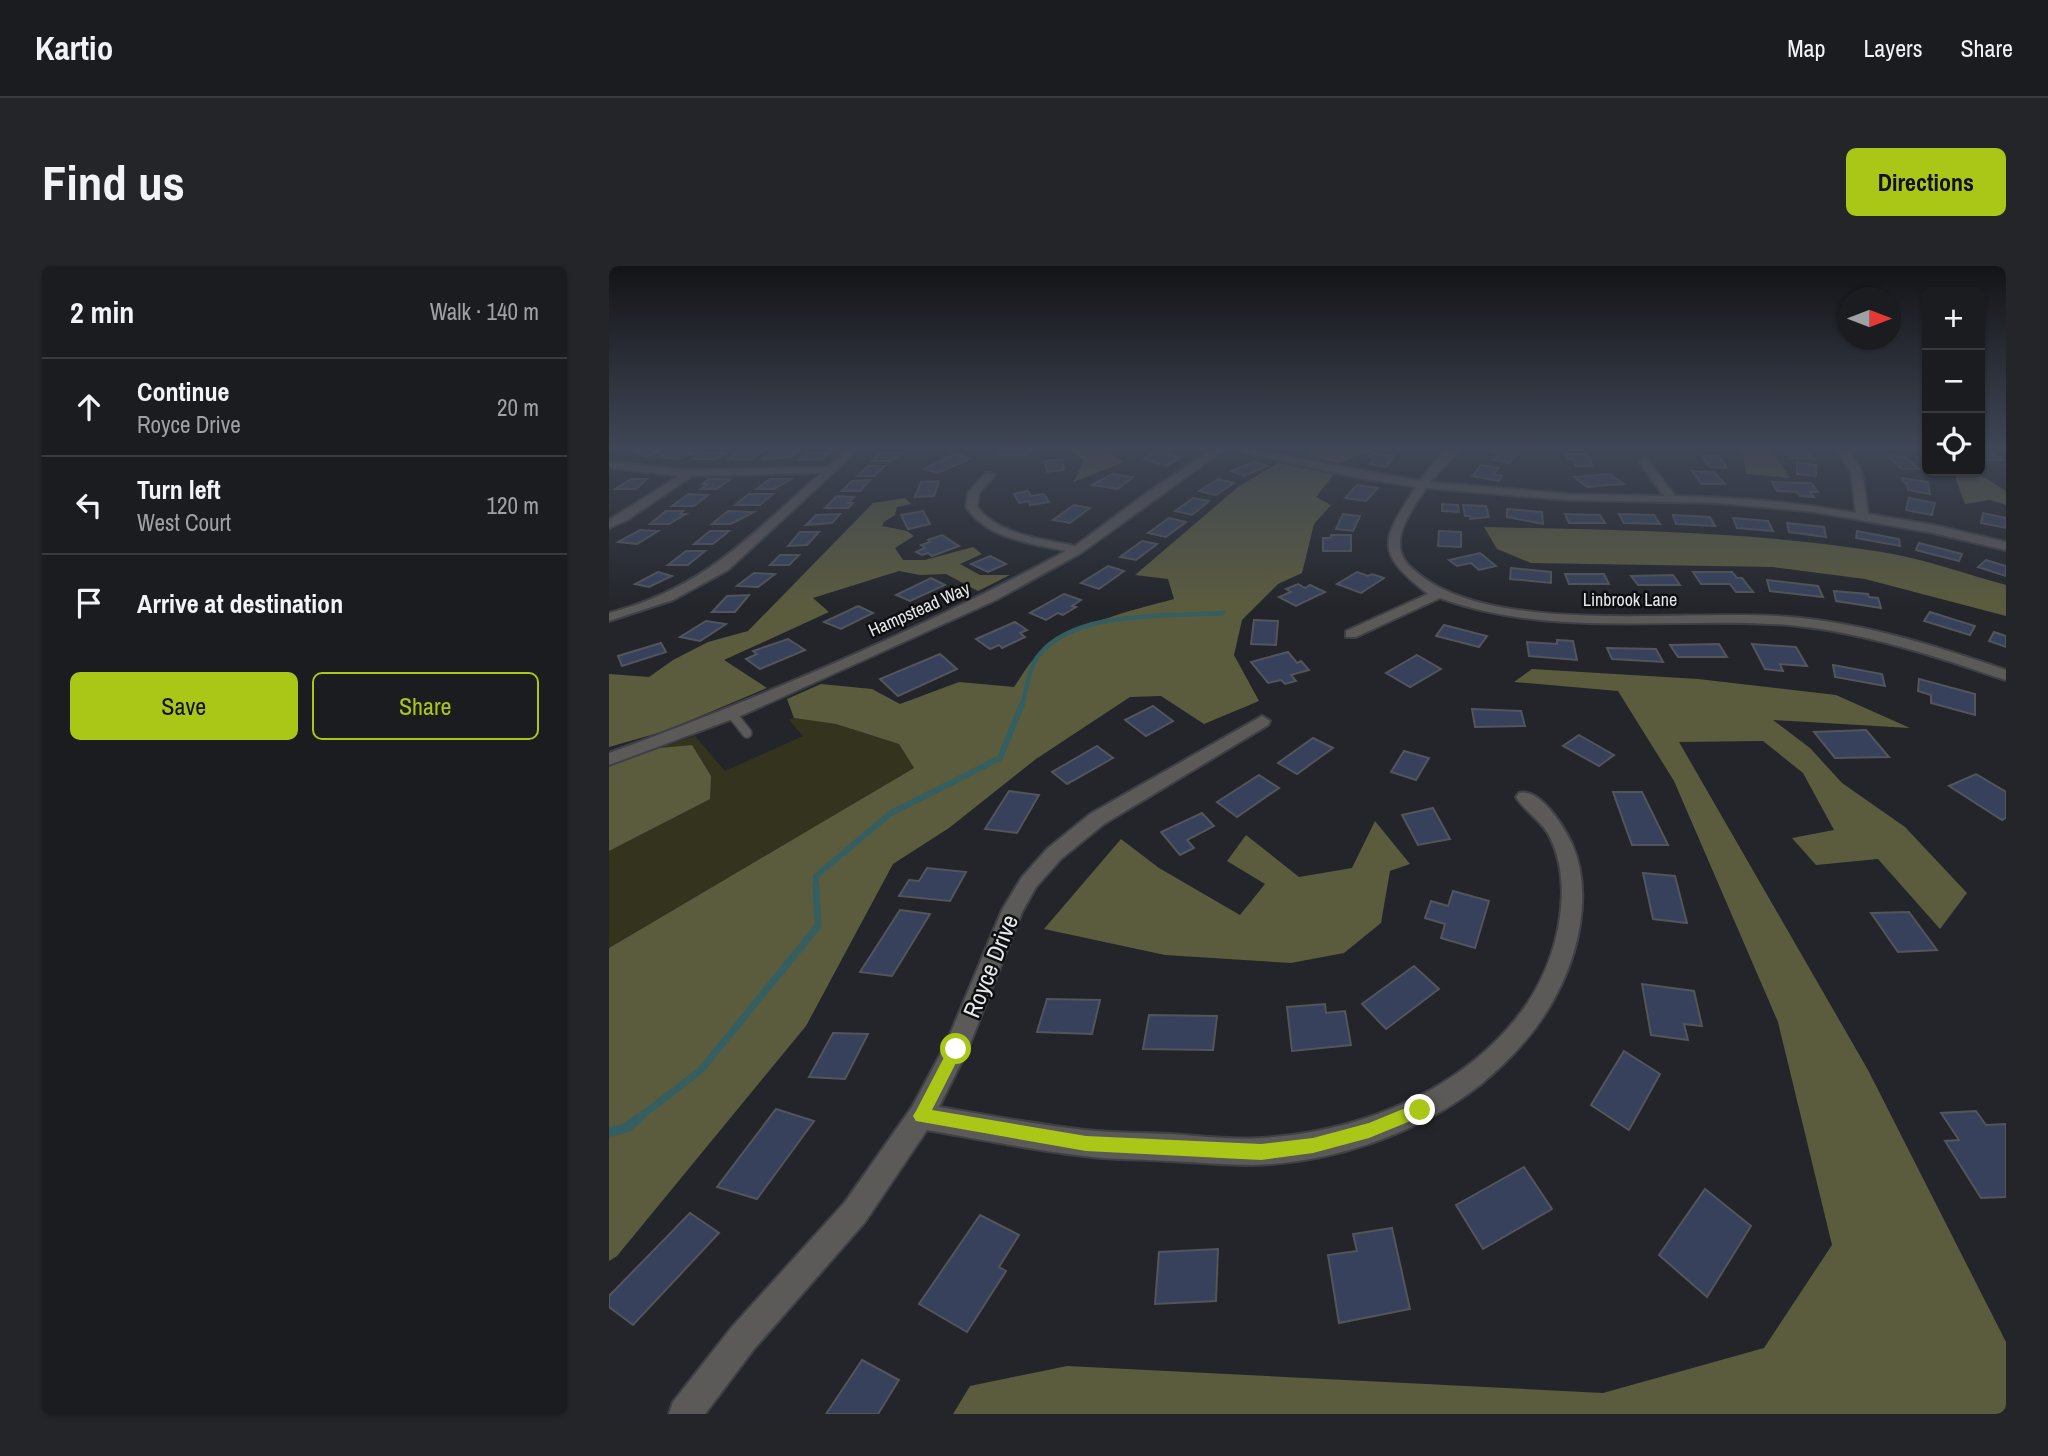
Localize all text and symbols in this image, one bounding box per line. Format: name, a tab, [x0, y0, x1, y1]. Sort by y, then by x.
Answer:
text: Kartio	[35, 26, 113, 70]
text: Map	[1787, 32, 1825, 64]
text: Layers	[1863, 32, 1922, 64]
text: Share	[1960, 32, 2013, 64]
button: Directions	[1846, 148, 2006, 216]
text: Find us	[42, 149, 185, 215]
north arrow	[1838, 287, 1901, 350]
map controls	[1922, 287, 1985, 476]
button: +	[1922, 287, 1985, 350]
text: 2 min	[70, 292, 134, 332]
text: Walk · 140 m	[430, 296, 539, 327]
button: −	[1922, 350, 1985, 413]
text: Continue	[137, 374, 229, 409]
icon: ahead	[70, 388, 108, 426]
text: 20 m	[497, 392, 539, 423]
text: Royce Drive	[137, 409, 241, 440]
button: locate	[1922, 413, 1985, 476]
text: Turn left	[137, 472, 221, 507]
icon: left	[70, 486, 108, 524]
text: 120 m	[487, 490, 539, 521]
text: West Court	[137, 507, 231, 538]
street label: Hampstead Way	[864, 575, 974, 642]
icon: arrive	[70, 584, 108, 622]
text: Arrive at destination	[137, 586, 343, 621]
street label: Linbrook Lane	[1583, 587, 1677, 612]
button: Save	[70, 672, 298, 740]
button: Share	[312, 672, 539, 740]
street label: Royce Drive	[955, 910, 1025, 1022]
route start	[940, 1033, 971, 1064]
route end	[1404, 1094, 1435, 1125]

